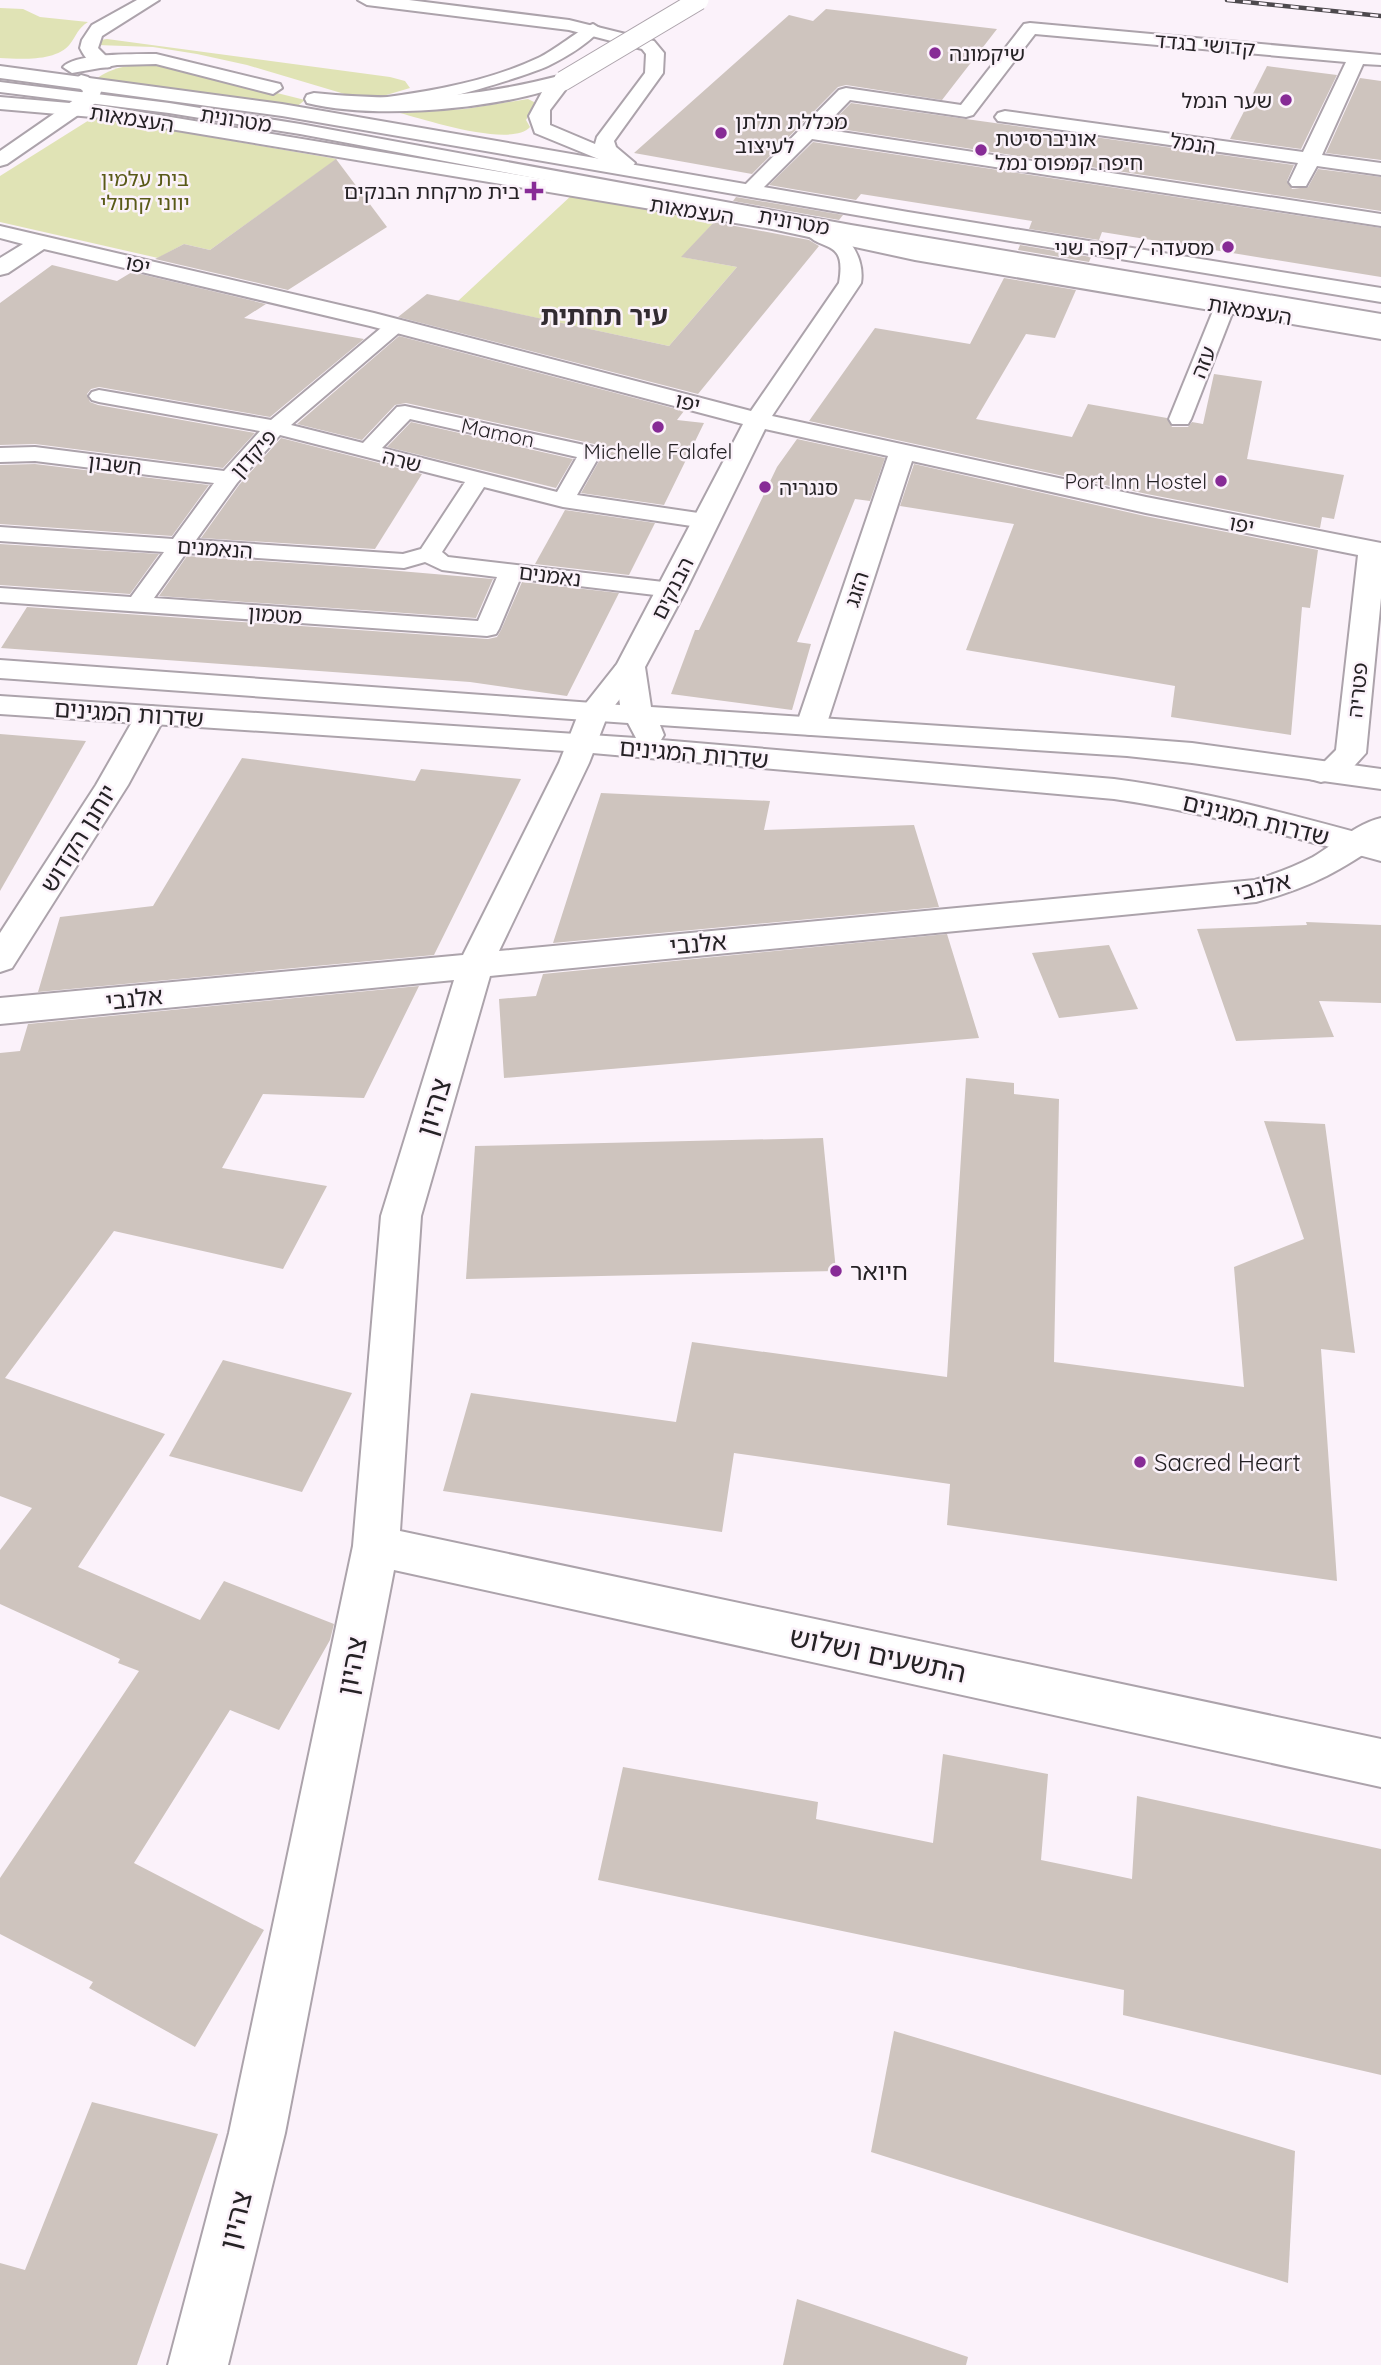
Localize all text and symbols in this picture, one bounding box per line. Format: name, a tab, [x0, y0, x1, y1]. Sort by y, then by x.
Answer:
street label: קדושי בגדד	[1154, 27, 1256, 61]
place label: שיקמונה	[949, 40, 1025, 66]
marker: שיקמונה	[927, 45, 943, 61]
place label: שער הנמל	[1182, 87, 1272, 113]
marker: שער הנמל	[1278, 92, 1294, 108]
street label: העצמאות	[88, 99, 176, 137]
street label: מטרונית	[198, 101, 274, 137]
place label: מכללת תלתן לעיצוב	[735, 108, 848, 158]
marker: מכללת תלתן לעיצוב	[713, 125, 729, 141]
place label: אוניברסיטת חיפה קמפוס נמל	[995, 125, 1143, 175]
street label: הנמל	[1168, 127, 1218, 159]
marker: אוניברסיטת חיפה קמפוס נמל	[973, 142, 989, 158]
park label: בית עלמין יווני קתולי	[100, 165, 190, 215]
place label: בית מרקחת הבנקים	[344, 178, 520, 204]
marker: בית מרקחת הבנקים	[526, 183, 542, 199]
street label: העצמאות	[648, 191, 736, 229]
street label: מטרונית	[756, 202, 832, 240]
place label: מסעדה / קפה שני	[1054, 234, 1214, 260]
marker: מסעדה / קפה שני	[1220, 239, 1236, 255]
street label: יפו	[123, 249, 153, 279]
street label: העצמאות	[1206, 290, 1294, 330]
district label: עיר תחתית	[540, 299, 668, 332]
street label: עזה	[1185, 342, 1221, 382]
street label: יפו	[673, 386, 703, 418]
street label: Mamon	[459, 412, 537, 452]
marker: Michelle Falafel	[650, 419, 666, 435]
street label: פיקדון	[224, 423, 282, 483]
place label: Michelle Falafel	[584, 438, 732, 464]
street label: שרה	[380, 443, 424, 477]
street label: חשבון	[87, 448, 143, 480]
place label: Port Inn Hostel	[1064, 468, 1207, 494]
marker: Port Inn Hostel	[1213, 473, 1229, 489]
place label: סנגריה	[779, 474, 838, 500]
marker: סנגריה	[757, 479, 773, 495]
street label: יפו	[1227, 509, 1257, 539]
street label: הנאמנים	[176, 532, 254, 564]
street label: הבנקים	[645, 553, 699, 623]
street label: נאמנים	[517, 558, 583, 592]
street label: הזגג	[838, 568, 874, 610]
street label: מטמון	[247, 599, 303, 629]
street label: פטריה	[1341, 661, 1373, 719]
street label: שדרות המגינים	[53, 693, 205, 733]
street label: שדרות המגינים	[618, 732, 770, 774]
street label: יוחנן הקדוש	[33, 778, 123, 898]
street label: שדרות המגינים	[1180, 786, 1332, 852]
street label: אלנבי	[1231, 865, 1293, 907]
street label: אלנבי	[668, 926, 728, 960]
street label: אלנבי	[104, 980, 164, 1016]
street label: צהיון	[408, 1074, 458, 1140]
place label: חיואר	[850, 1256, 908, 1286]
marker: חיואר	[828, 1263, 844, 1279]
place label: Sacred Heart	[1154, 1447, 1301, 1477]
marker: Sacred Heart	[1132, 1454, 1148, 1470]
street label: התשעים ושלוש	[786, 1618, 970, 1690]
street label: צהיון	[328, 1634, 374, 1698]
street label: צהיון	[211, 2187, 259, 2253]

